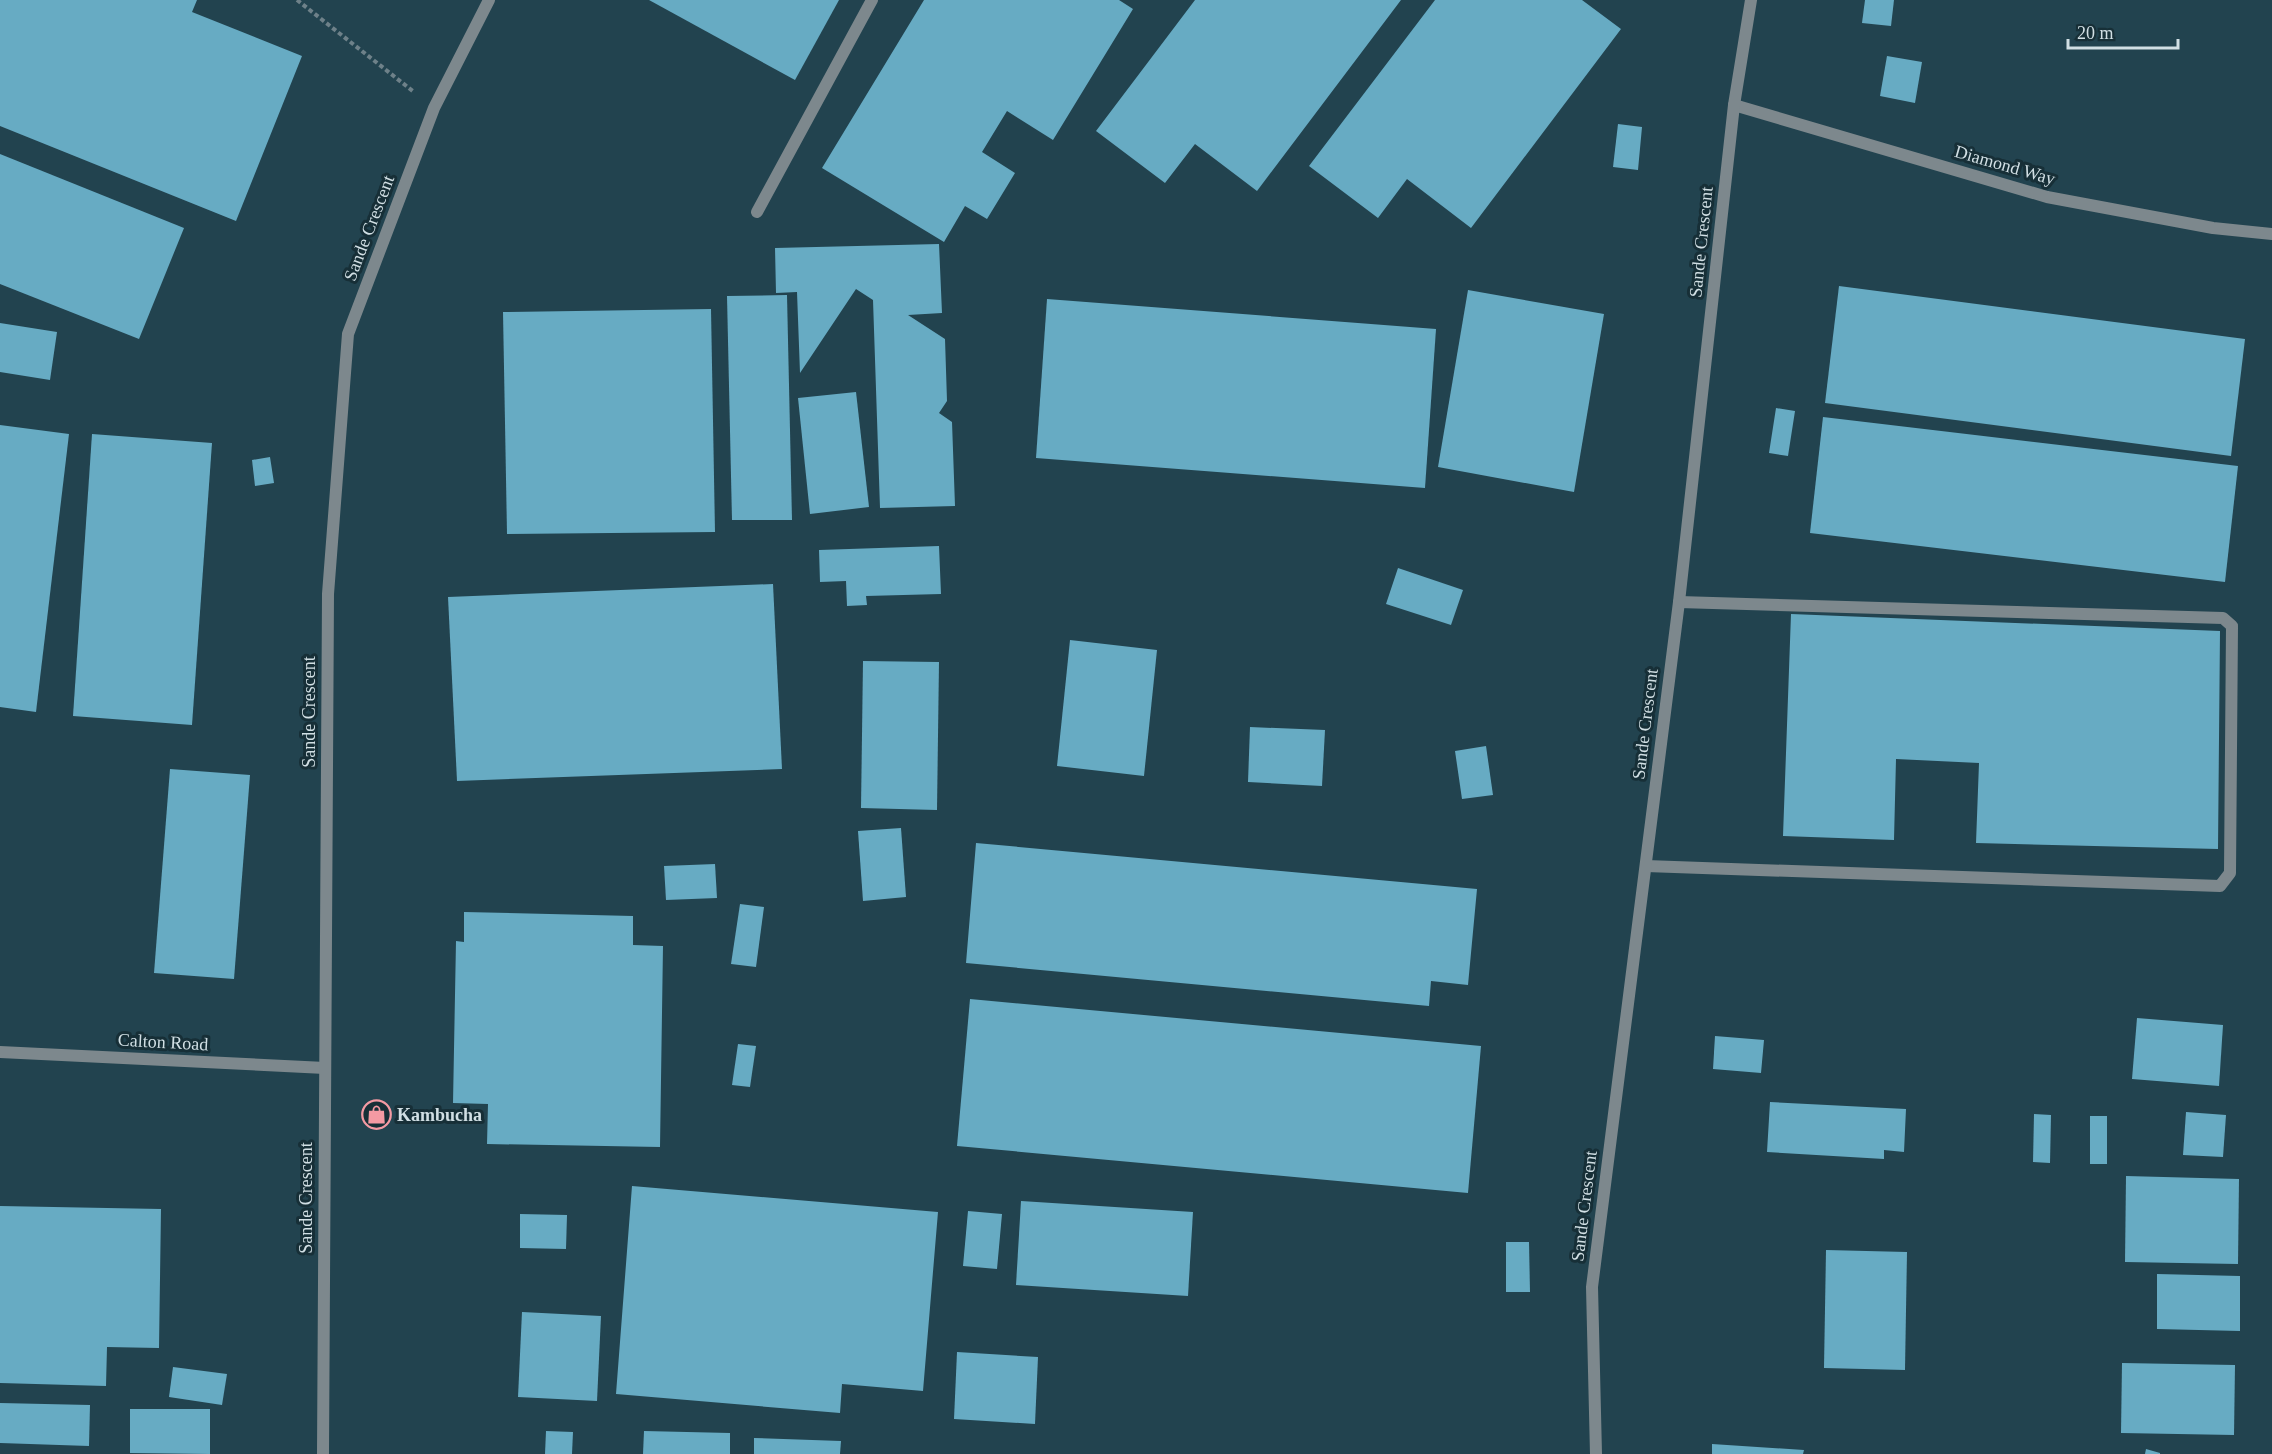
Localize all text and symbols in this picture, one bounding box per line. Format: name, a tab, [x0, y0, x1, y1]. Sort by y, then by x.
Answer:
scale bar	[2068, 12, 2178, 50]
text: 20 m	[2077, 23, 2114, 43]
street label: Diamond Way	[1952, 141, 2058, 189]
street label: Sande Crescent	[340, 172, 398, 284]
street label: Sande Crescent	[1685, 186, 1717, 298]
street label: Sande Crescent	[299, 656, 319, 768]
street label: Sande Crescent	[1628, 667, 1662, 781]
street label: Calton Road	[117, 1030, 209, 1054]
shop icon: Kambucha	[360, 1099, 392, 1131]
place label: Kambucha	[397, 1105, 482, 1125]
street label: Sande Crescent	[296, 1142, 316, 1254]
street label: Sande Crescent	[1567, 1149, 1601, 1263]

